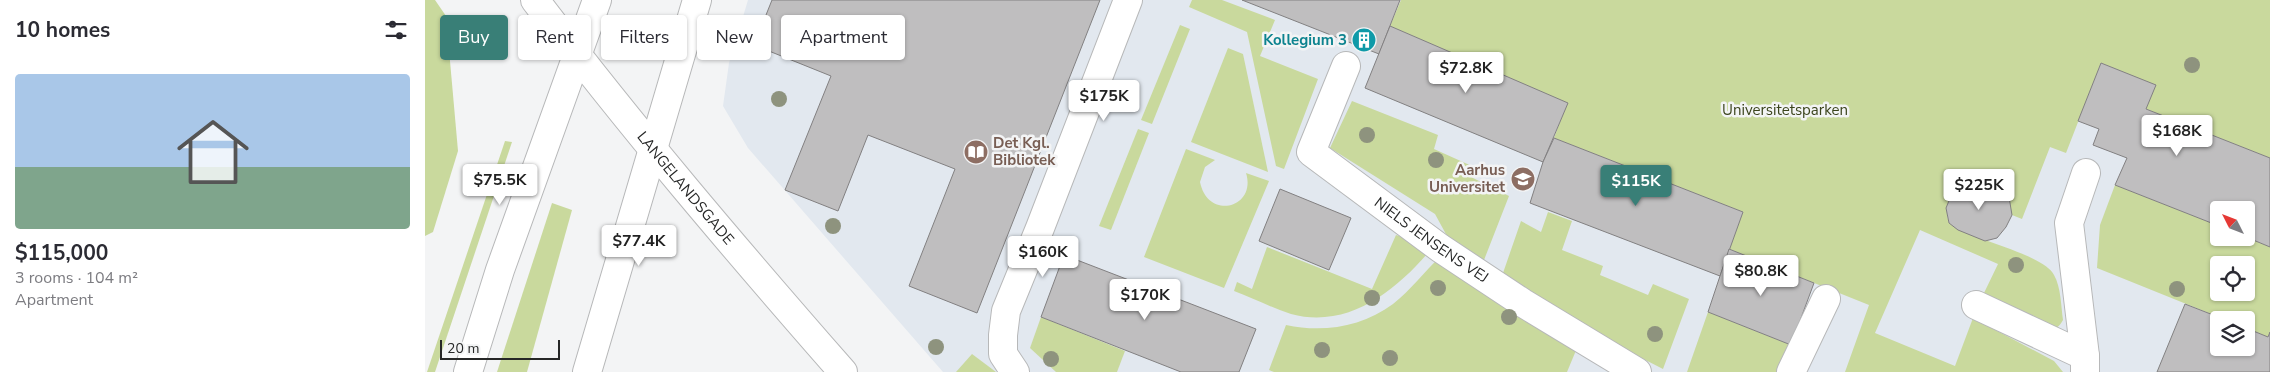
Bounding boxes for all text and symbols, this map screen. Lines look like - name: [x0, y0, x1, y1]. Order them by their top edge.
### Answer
- chip: Buy: [440, 15, 508, 60]
- chip: Rent: [518, 15, 591, 60]
- chip: Filters: [601, 15, 687, 60]
- chip: New: [697, 15, 771, 60]
- chip: Apartment: [781, 15, 905, 60]
- text: 10 homes: [15, 16, 110, 44]
- icon: filters: [382, 16, 410, 44]
- building icon: Kollegium 3: [1351, 27, 1377, 53]
- place label: Kollegium 3: [1263, 30, 1347, 50]
- pin: $72.8K: [1425, 52, 1507, 94]
- text: $72.8K: [1440, 57, 1493, 79]
- pin: $175K: [1069, 80, 1139, 122]
- text: $175K: [1079, 85, 1129, 107]
- park label: Universitetsparken: [1722, 100, 1848, 120]
- icon: home: [168, 107, 258, 197]
- pin: $168K: [2142, 114, 2212, 157]
- text: $168K: [2152, 120, 2202, 142]
- street label: LANGELANDSGADE: [633, 127, 739, 249]
- place label: Det Kgl. Bibliotek: [993, 133, 1056, 170]
- library icon: Det Kgl. Bibliotek: [963, 139, 989, 165]
- place label: Aarhus Universitet: [1429, 160, 1505, 197]
- pin: $75.5K: [459, 164, 541, 206]
- pin: $115K: [1601, 164, 1671, 207]
- school or university icon: Aarhus Universitet: [1510, 166, 1536, 192]
- pin: $225K: [1944, 168, 2014, 211]
- text: $75.5K: [474, 169, 527, 191]
- text: $115K: [1611, 170, 1661, 192]
- text: $225K: [1954, 174, 2004, 196]
- street label: NIELS JENSENS VEJ: [1370, 193, 1492, 287]
- north arrow: [2210, 201, 2255, 246]
- map controls: [2210, 201, 2255, 356]
- pin: $77.4K: [598, 224, 680, 267]
- text: $77.4K: [613, 230, 666, 252]
- pin: $160K: [1008, 236, 1078, 278]
- text: $115,000: [15, 239, 108, 267]
- text: $160K: [1018, 241, 1068, 263]
- pin: $80.8K: [1720, 254, 1802, 297]
- button: locate: [2210, 256, 2255, 301]
- text: $80.8K: [1735, 260, 1788, 282]
- text: 3 rooms · 104 m²: [15, 267, 138, 289]
- pin: $170K: [1110, 278, 1180, 321]
- text: $170K: [1120, 284, 1170, 306]
- text: Apartment: [15, 289, 93, 311]
- button: layers: [2210, 311, 2255, 356]
- scale bar: [440, 337, 560, 360]
- text: 20 m: [447, 339, 479, 358]

